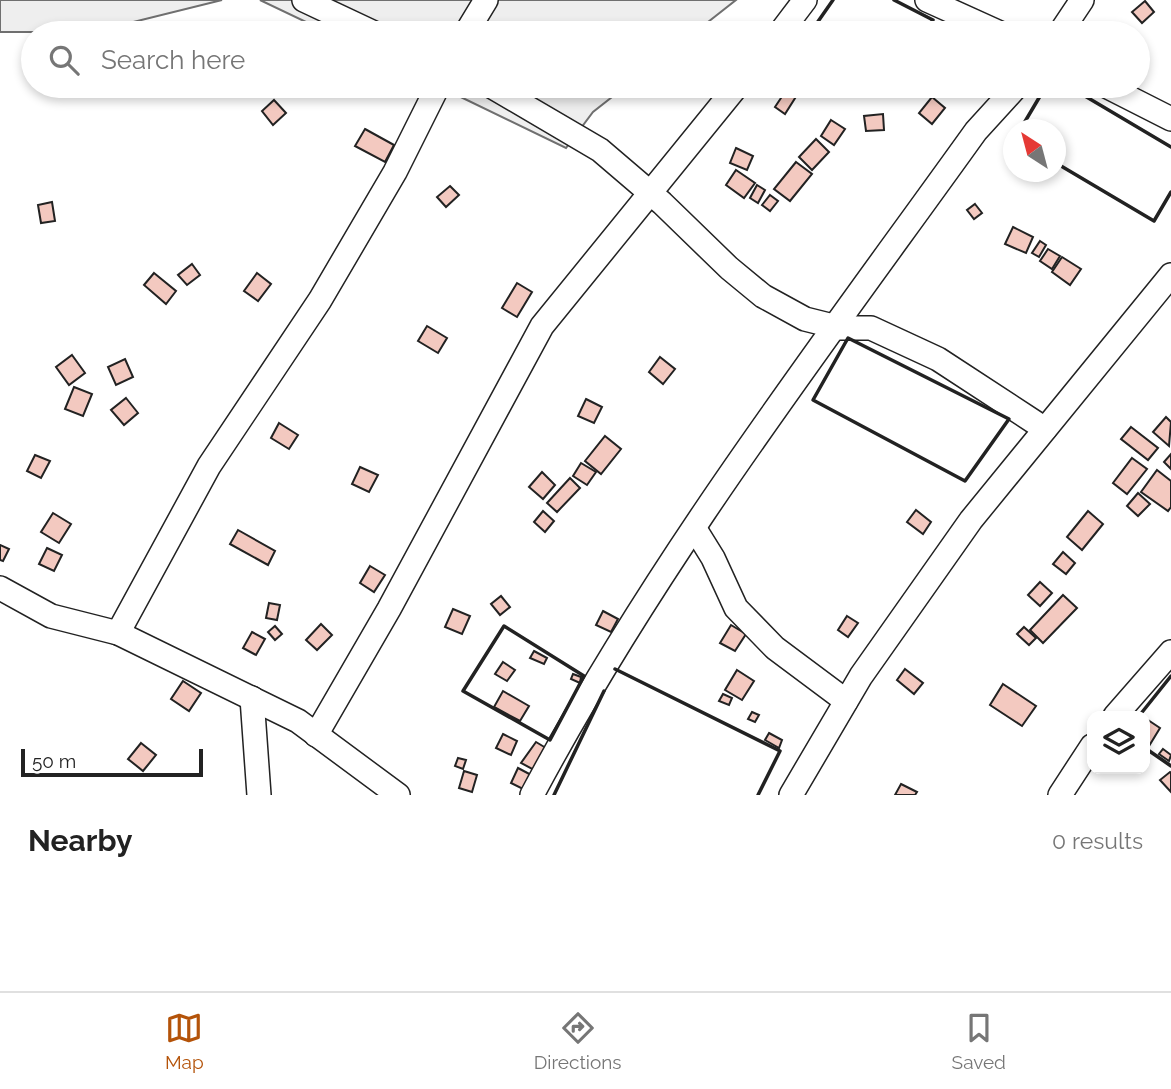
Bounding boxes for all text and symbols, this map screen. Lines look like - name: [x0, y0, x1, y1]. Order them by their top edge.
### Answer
- search box: [21, 21, 1150, 98]
- icon: search: [45, 41, 83, 79]
- text: Search here: [101, 45, 245, 75]
- north arrow: [1003, 119, 1066, 182]
- map controls: [1087, 711, 1150, 774]
- button: layers: [1087, 711, 1150, 774]
- scale bar: [21, 746, 203, 778]
- text: 50 m: [32, 750, 76, 772]
- text: Nearby: [28, 823, 132, 858]
- text: 0 results: [1052, 827, 1143, 854]
- tab: Map: [165, 1009, 204, 1073]
- tab: Directions: [534, 1009, 622, 1073]
- tab: Saved: [952, 1009, 1006, 1073]

